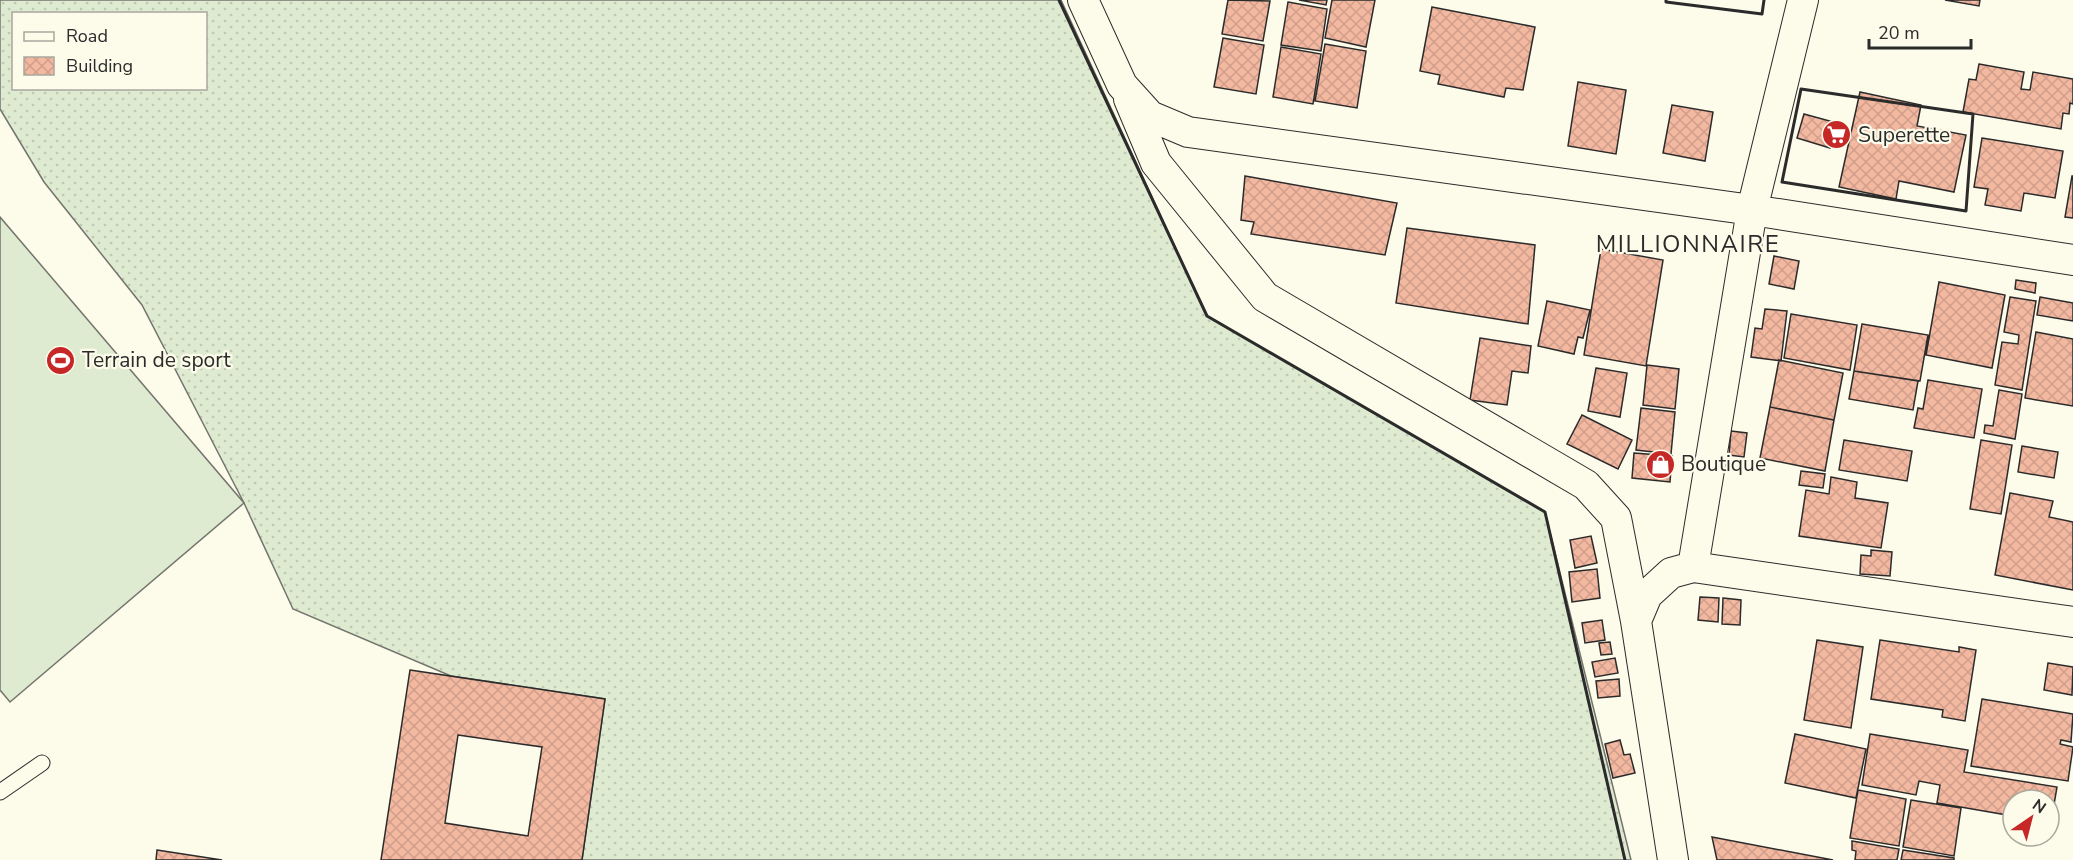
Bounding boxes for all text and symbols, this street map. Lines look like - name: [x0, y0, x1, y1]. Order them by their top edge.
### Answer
- legend: [12, 12, 207, 90]
- scale bar: [1869, 12, 1971, 50]
- text: 20 m: [1878, 21, 1920, 45]
- text: Road: [66, 24, 108, 48]
- text: Building: [66, 54, 133, 78]
- supermarket icon: Superette: [1821, 119, 1853, 151]
- place label: Superette: [1858, 121, 1950, 149]
- district label: MILLIONNAIRE: [1596, 228, 1780, 260]
- sports icon: Terrain de sport: [45, 344, 77, 376]
- place label: Terrain de sport: [82, 346, 231, 374]
- shop icon: Boutique: [1644, 448, 1676, 480]
- place label: Boutique: [1681, 450, 1766, 478]
- north arrow: [2001, 788, 2061, 848]
- text: N: [2028, 794, 2050, 819]

